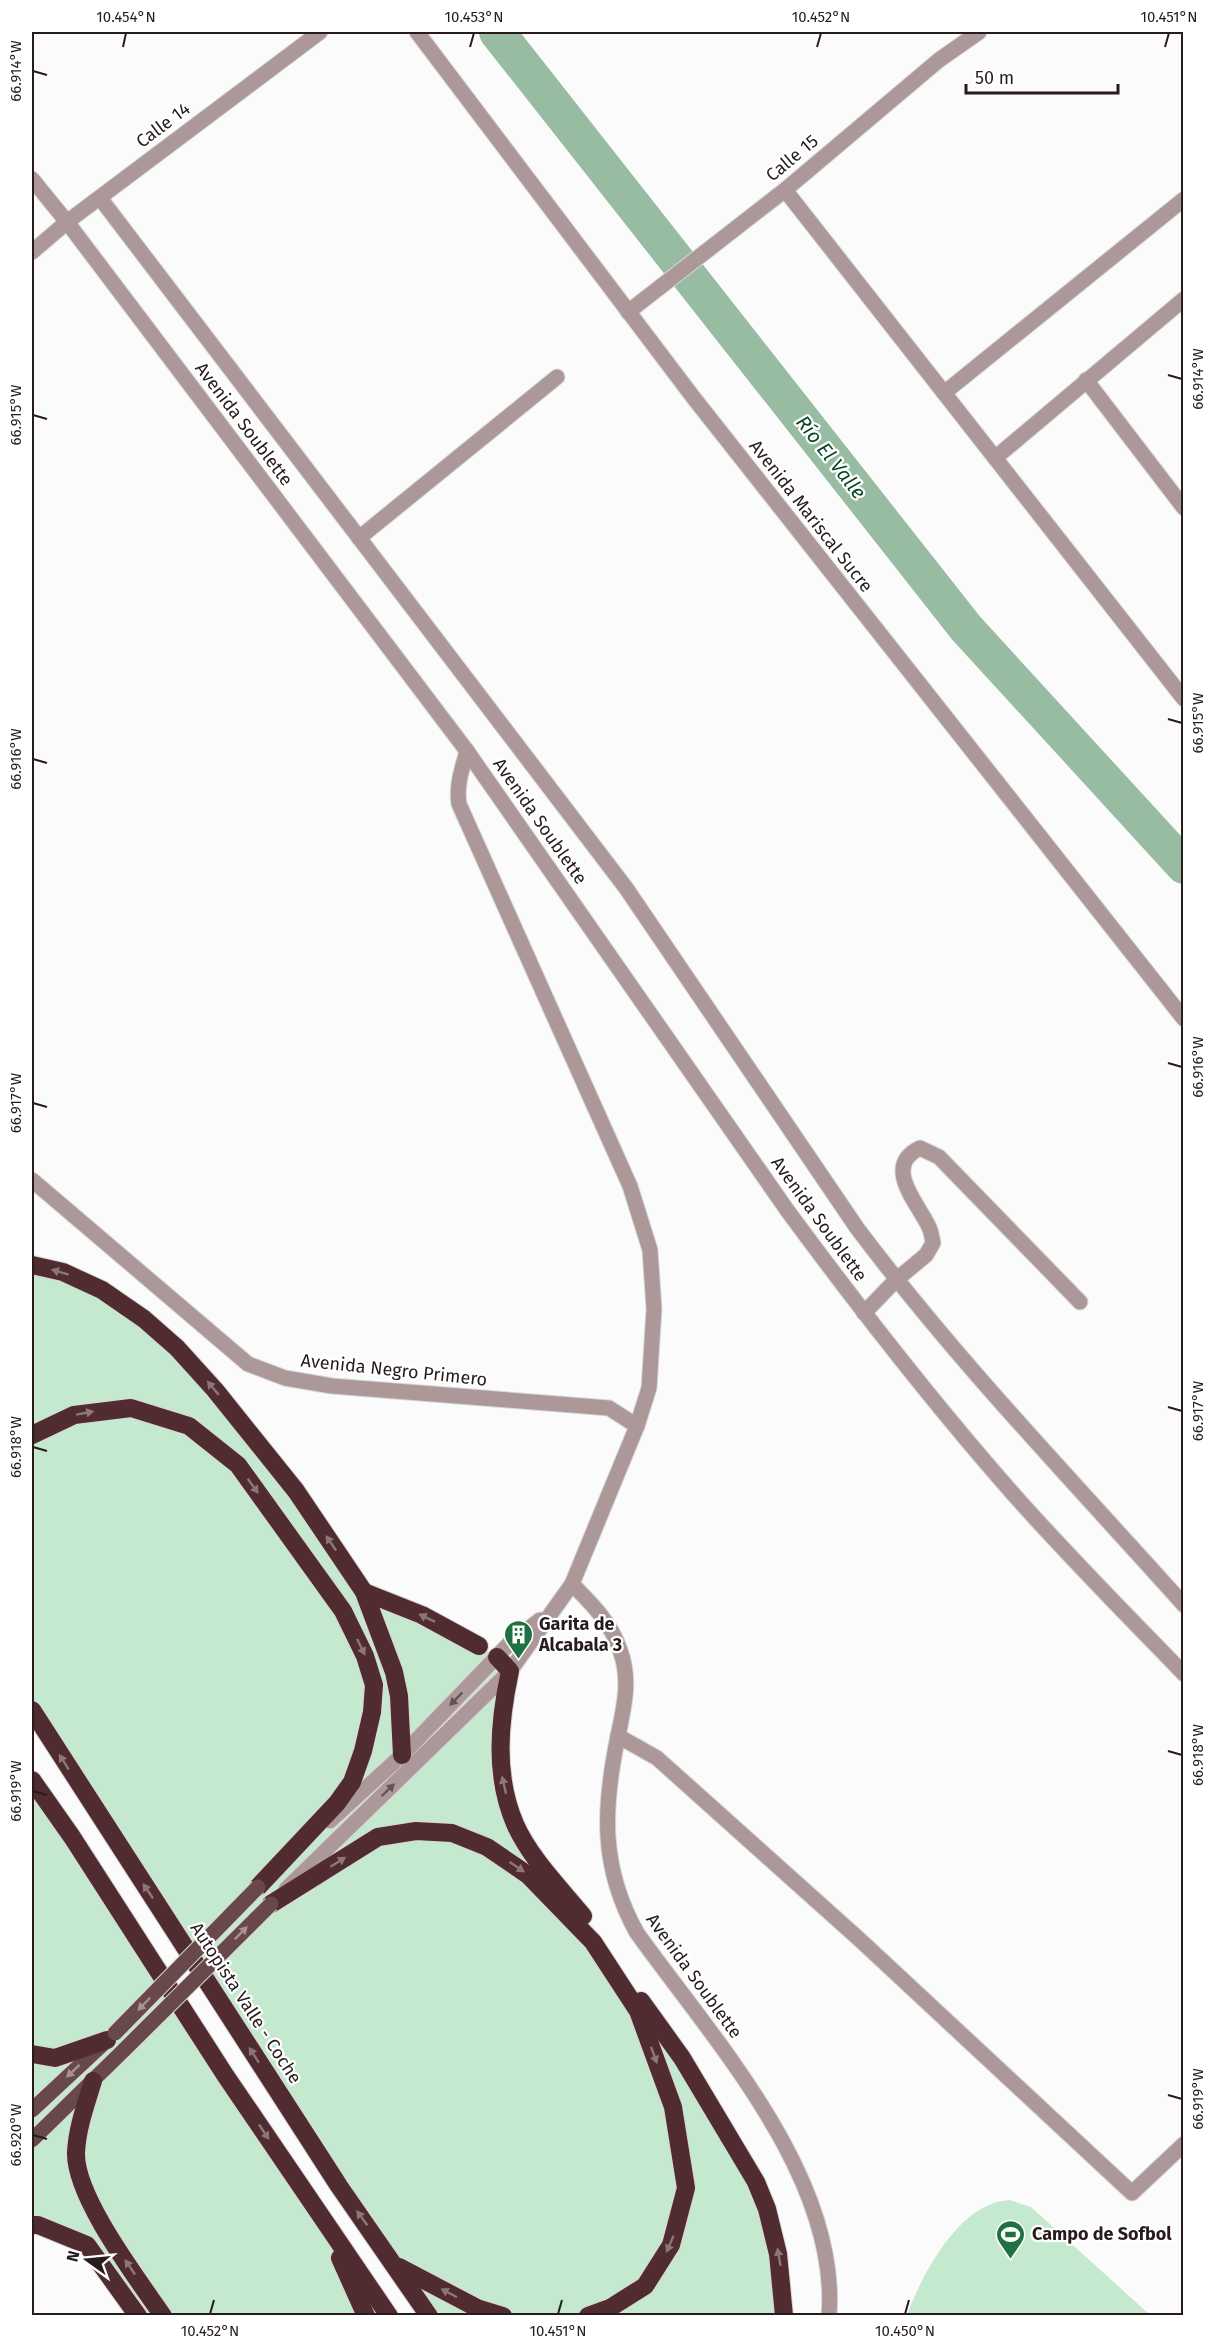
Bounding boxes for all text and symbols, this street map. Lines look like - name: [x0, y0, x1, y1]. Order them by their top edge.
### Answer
- text: 10.454°N: [96, 8, 156, 26]
- text: 10.453°N: [445, 8, 503, 26]
- text: 10.452°N: [792, 8, 850, 26]
- text: 10.451°N: [1140, 8, 1198, 26]
- text: 66.914°W: [7, 40, 25, 102]
- scale bar: [966, 57, 1118, 95]
- text: 50 m: [975, 67, 1014, 89]
- street label: Calle 14: [132, 97, 195, 152]
- street label: Calle 15: [761, 130, 823, 186]
- text: 66.914°W: [1189, 348, 1207, 410]
- street label: Avenida Soublette: [190, 358, 298, 490]
- text: 66.915°W: [7, 384, 25, 445]
- water label: Río El Valle: [791, 410, 871, 504]
- street label: Avenida Mariscal Sucre: [745, 435, 877, 597]
- text: 66.915°W: [1189, 692, 1207, 753]
- text: 66.916°W: [7, 728, 25, 790]
- street label: Avenida Soublette: [488, 754, 592, 888]
- text: 66.916°W: [1189, 1036, 1207, 1098]
- text: 66.917°W: [7, 1072, 25, 1133]
- street label: Avenida Soublette: [766, 1152, 872, 1286]
- one-way arrow: [51, 1267, 69, 1276]
- street label: Avenida Negro Primero: [300, 1349, 488, 1391]
- one-way arrow: [207, 1380, 220, 1396]
- text: 66.917°W: [1189, 1380, 1207, 1441]
- one-way arrow: [76, 1408, 95, 1417]
- text: 66.918°W: [7, 1416, 25, 1478]
- one-way arrow: [246, 1478, 258, 1493]
- one-way arrow: [326, 1535, 337, 1552]
- place label: Garita de Alcabala 3: [538, 1613, 622, 1656]
- one-way arrow: [419, 1614, 436, 1623]
- building icon: Garita de Alcabala 3: [502, 1618, 534, 1660]
- one-way arrow: [356, 1639, 366, 1656]
- one-way arrow: [450, 1691, 464, 1705]
- text: 66.918°W: [1189, 1724, 1207, 1786]
- one-way arrow: [58, 1754, 69, 1770]
- text: 66.919°W: [7, 1760, 25, 1822]
- one-way arrow: [498, 1776, 508, 1794]
- one-way arrow: [381, 1783, 396, 1797]
- one-way arrow: [330, 1856, 346, 1867]
- one-way arrow: [508, 1861, 524, 1873]
- one-way arrow: [142, 1884, 154, 1900]
- street label: Avenida Soublette: [641, 1909, 747, 2043]
- street label: Autopista Valle - Coche: [186, 1918, 306, 2088]
- one-way arrow: [234, 1926, 248, 1941]
- one-way arrow: [137, 1997, 151, 2012]
- one-way arrow: [249, 2047, 260, 2063]
- one-way arrow: [650, 2047, 660, 2065]
- one-way arrow: [65, 2064, 80, 2078]
- text: 66.919°W: [1189, 2068, 1207, 2130]
- text: 66.920°W: [7, 2103, 25, 2166]
- one-way arrow: [258, 2124, 269, 2140]
- one-way arrow: [356, 2210, 368, 2225]
- sports icon: Campo de Sofbol: [995, 2218, 1027, 2260]
- place label: Campo de Sofbol: [1032, 2223, 1172, 2245]
- north arrow: [57, 2230, 117, 2290]
- one-way arrow: [665, 2235, 675, 2253]
- one-way arrow: [774, 2248, 783, 2267]
- text: N: [62, 2249, 84, 2264]
- one-way arrow: [125, 2259, 136, 2275]
- one-way arrow: [440, 2288, 457, 2298]
- text: 10.452°N: [181, 2322, 239, 2340]
- text: 10.451°N: [529, 2322, 587, 2340]
- text: 10.450°N: [875, 2322, 935, 2340]

